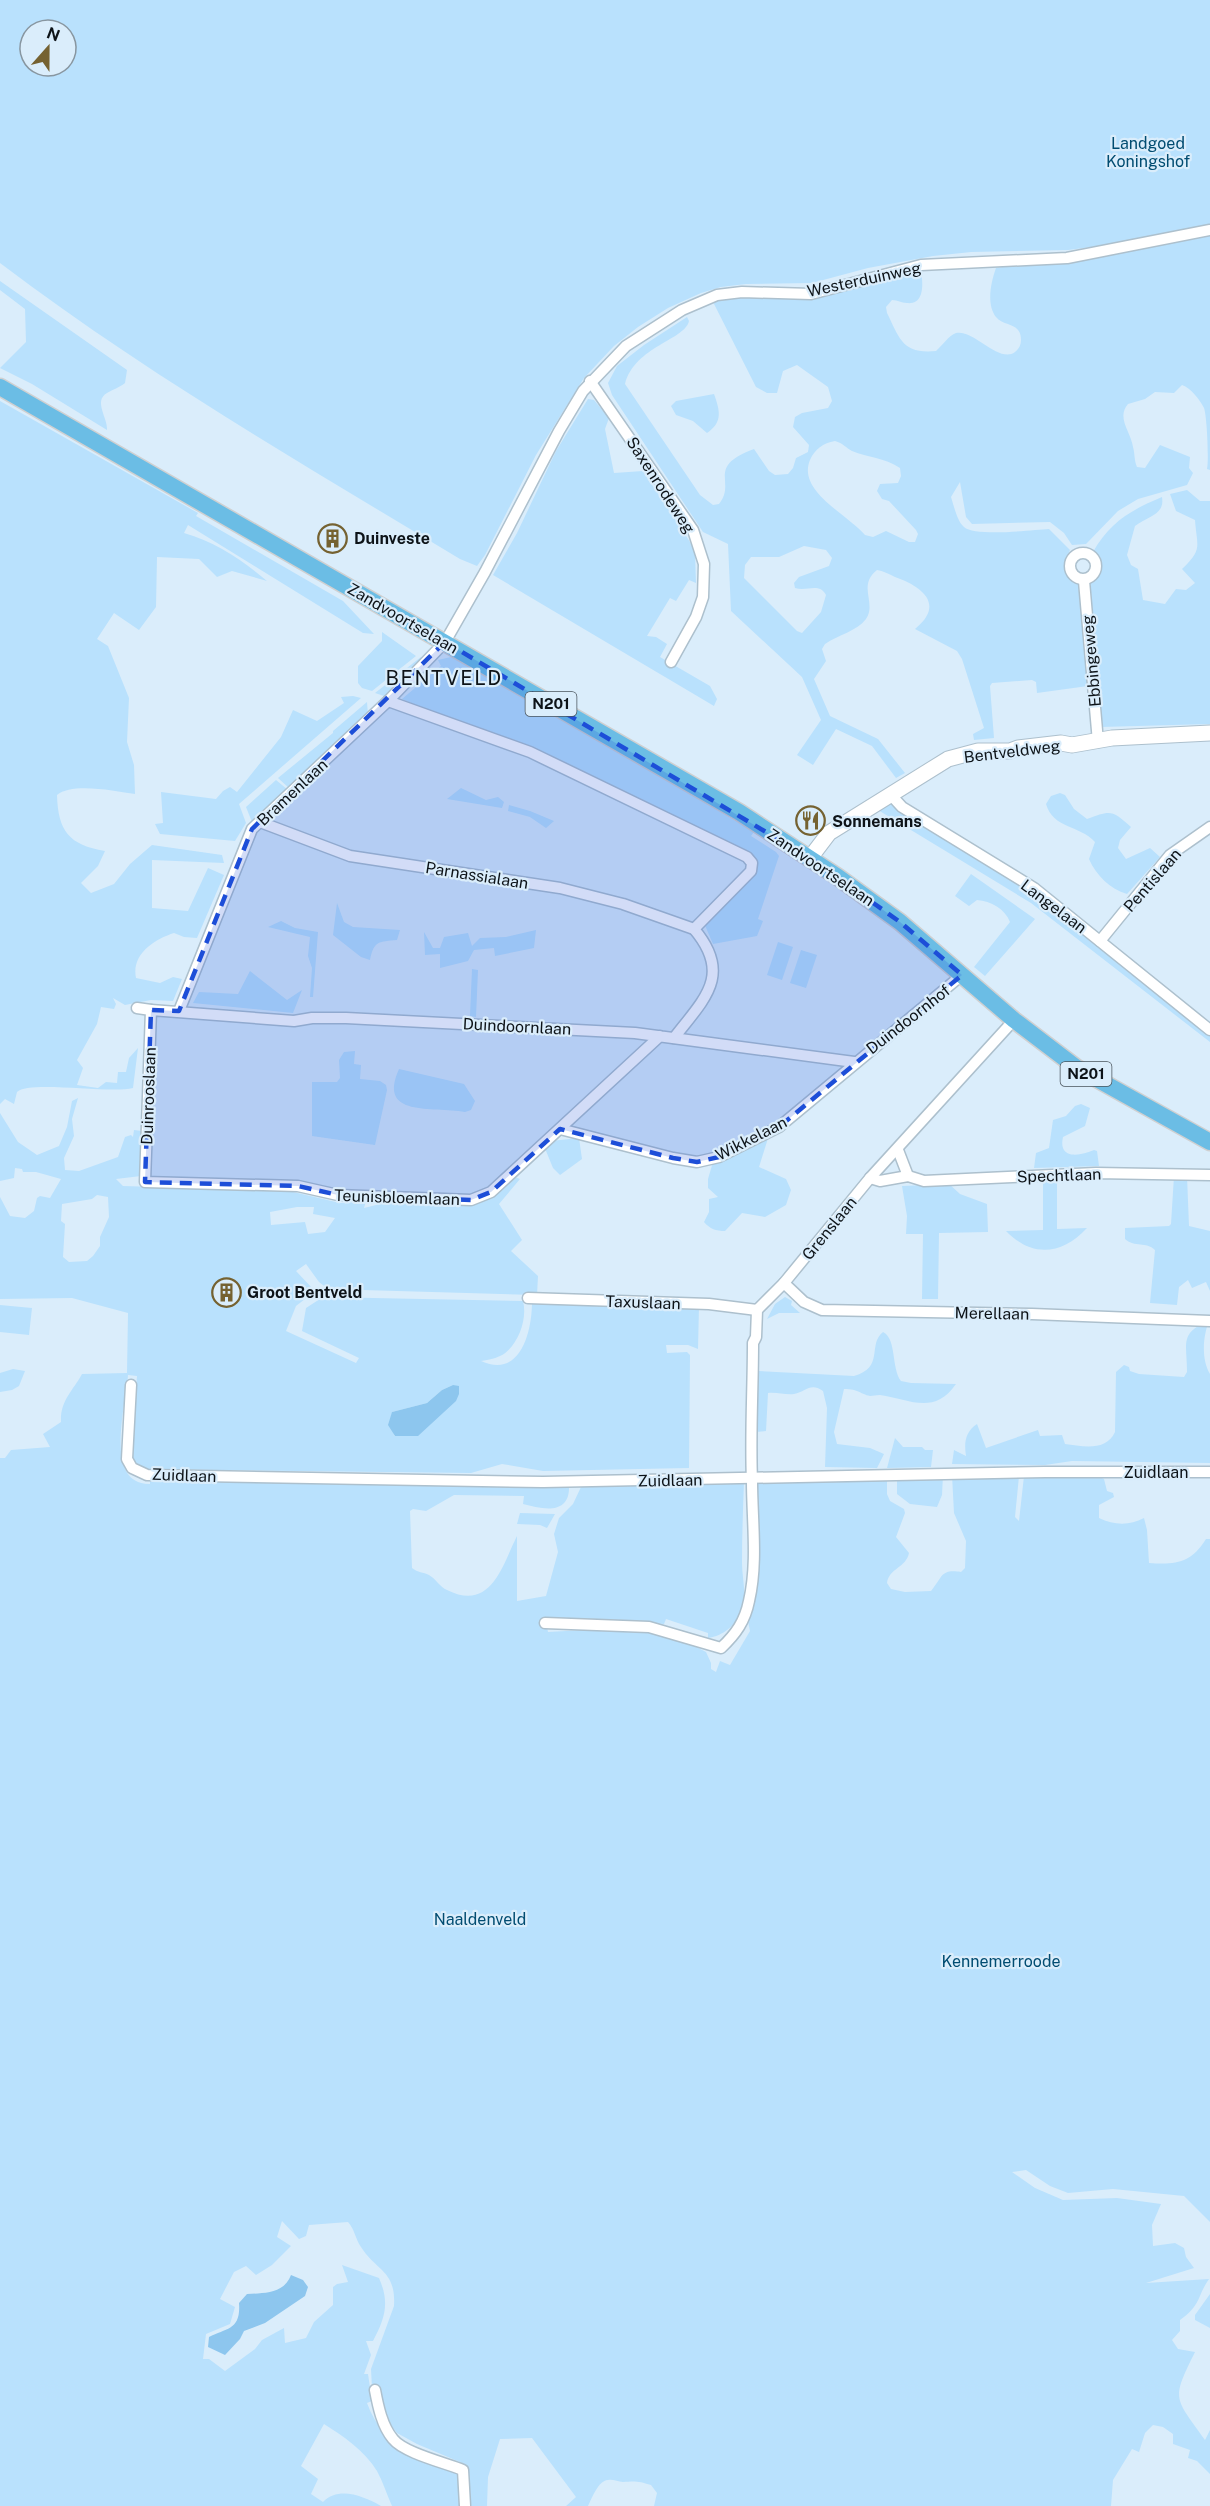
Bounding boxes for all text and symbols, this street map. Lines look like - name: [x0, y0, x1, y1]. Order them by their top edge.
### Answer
- north arrow: [18, 18, 78, 78]
- text: N: [44, 23, 62, 46]
- park label: Landgoed Koningshof: [1106, 134, 1190, 171]
- street label: Westerduinweg: [805, 258, 923, 301]
- street label: Saxenrodeweg: [622, 433, 699, 537]
- building icon: Duinveste: [317, 522, 349, 554]
- place label: Duinveste: [354, 529, 430, 548]
- street label: Zandvoortselaan: [344, 579, 462, 658]
- street label: Ebbingeweg: [1078, 614, 1105, 708]
- district label: BENTVELD: [385, 666, 503, 690]
- road number: N201: [526, 692, 576, 716]
- street label: Bentveldweg: [963, 736, 1061, 767]
- street label: Bramenlaan: [253, 755, 331, 830]
- restaurant icon: Sonnemans: [795, 805, 827, 837]
- place label: Sonnemans: [832, 812, 922, 831]
- street label: Zandvoortselaan: [764, 825, 878, 910]
- street label: Pentislaan: [1120, 845, 1185, 916]
- street label: Parnassialaan: [424, 858, 530, 893]
- street label: Langelaan: [1017, 875, 1090, 937]
- street label: Duindoornhof: [863, 981, 954, 1058]
- street label: Duindoornlaan: [462, 1014, 572, 1039]
- street label: Duinrooslaan: [137, 1047, 160, 1145]
- road number: N201: [1060, 1062, 1112, 1086]
- street label: Wikkelaan: [712, 1112, 790, 1165]
- street label: Spechtlaan: [1016, 1165, 1102, 1186]
- street label: Teunisbloemlaan: [334, 1186, 460, 1209]
- street label: Grenslaan: [798, 1193, 861, 1264]
- building icon: Groot Bentveld: [210, 1276, 242, 1308]
- place label: Groot Bentveld: [247, 1283, 362, 1302]
- street label: Taxuslaan: [605, 1292, 681, 1313]
- street label: Merellaan: [955, 1303, 1029, 1324]
- street label: Zuidlaan: [1124, 1463, 1188, 1482]
- street label: Zuidlaan: [151, 1465, 217, 1486]
- street label: Zuidlaan: [637, 1470, 703, 1491]
- park label: Naaldenveld: [434, 1910, 526, 1929]
- park label: Kennemerroode: [941, 1952, 1061, 1971]

